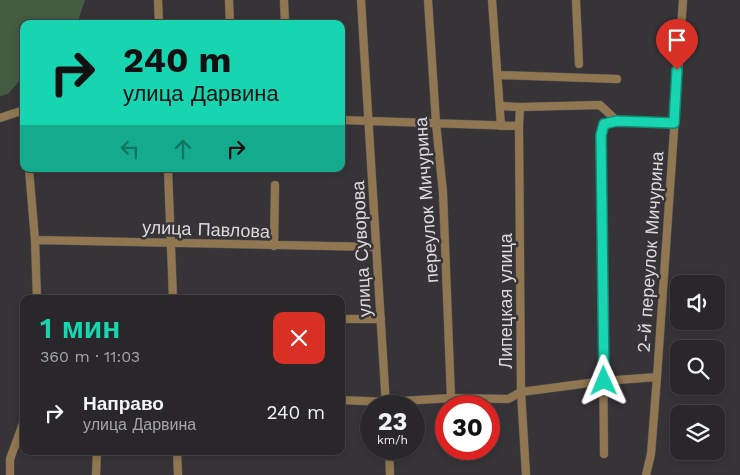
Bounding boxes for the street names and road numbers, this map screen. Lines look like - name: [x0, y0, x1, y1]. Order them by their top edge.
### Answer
- street label: переулок Мичурина: [410, 115, 442, 284]
- street label: 2-й переулок Мичурина: [632, 150, 668, 353]
- street label: улица Суворова: [347, 179, 375, 318]
- street label: улица Павлова: [142, 216, 271, 242]
- street label: Липецкая улица: [495, 232, 516, 369]

